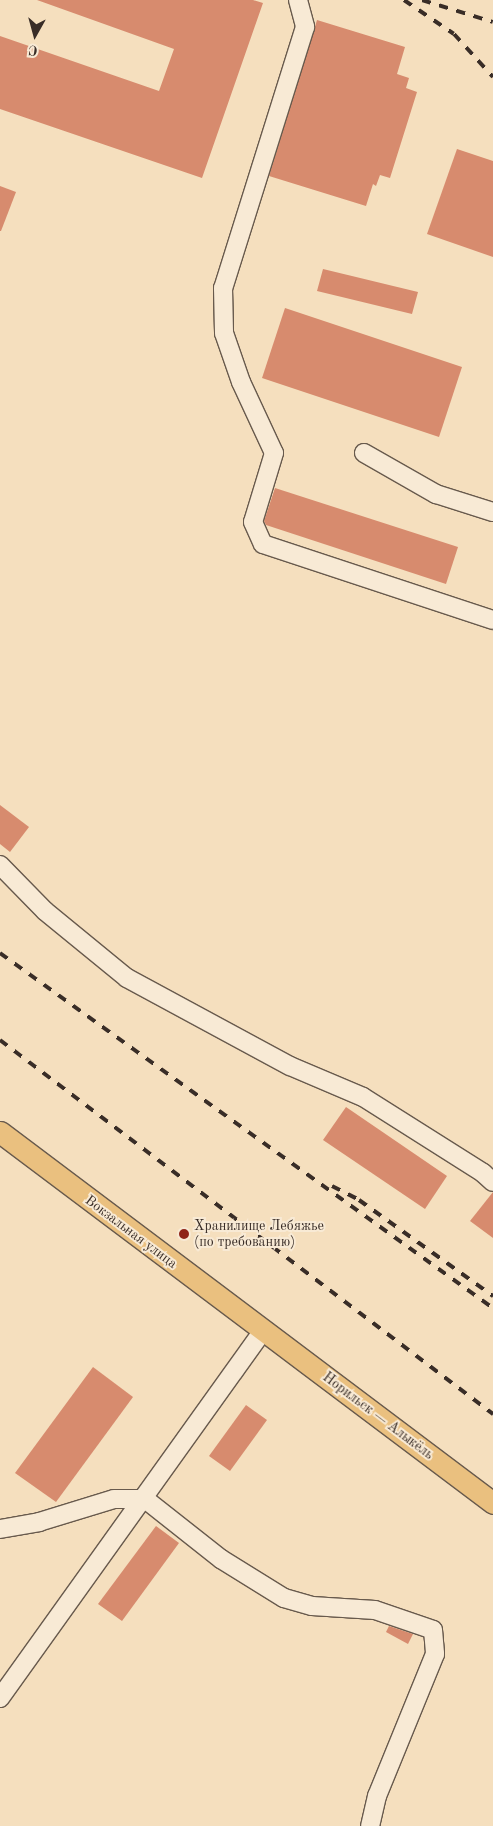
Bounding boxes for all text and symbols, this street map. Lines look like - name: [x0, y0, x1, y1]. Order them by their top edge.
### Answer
- north arrow: [10, 10, 60, 60]
- text: С: [28, 42, 39, 57]
- street label: Вокзальная улица: [82, 1192, 180, 1272]
- place label: Хранилище Лебяжье (по требованию): [194, 1218, 324, 1250]
- marker: Хранилище Лебяжье (по требованию): [178, 1228, 190, 1240]
- street label: Норильск — Алыкёль: [319, 1369, 437, 1463]

